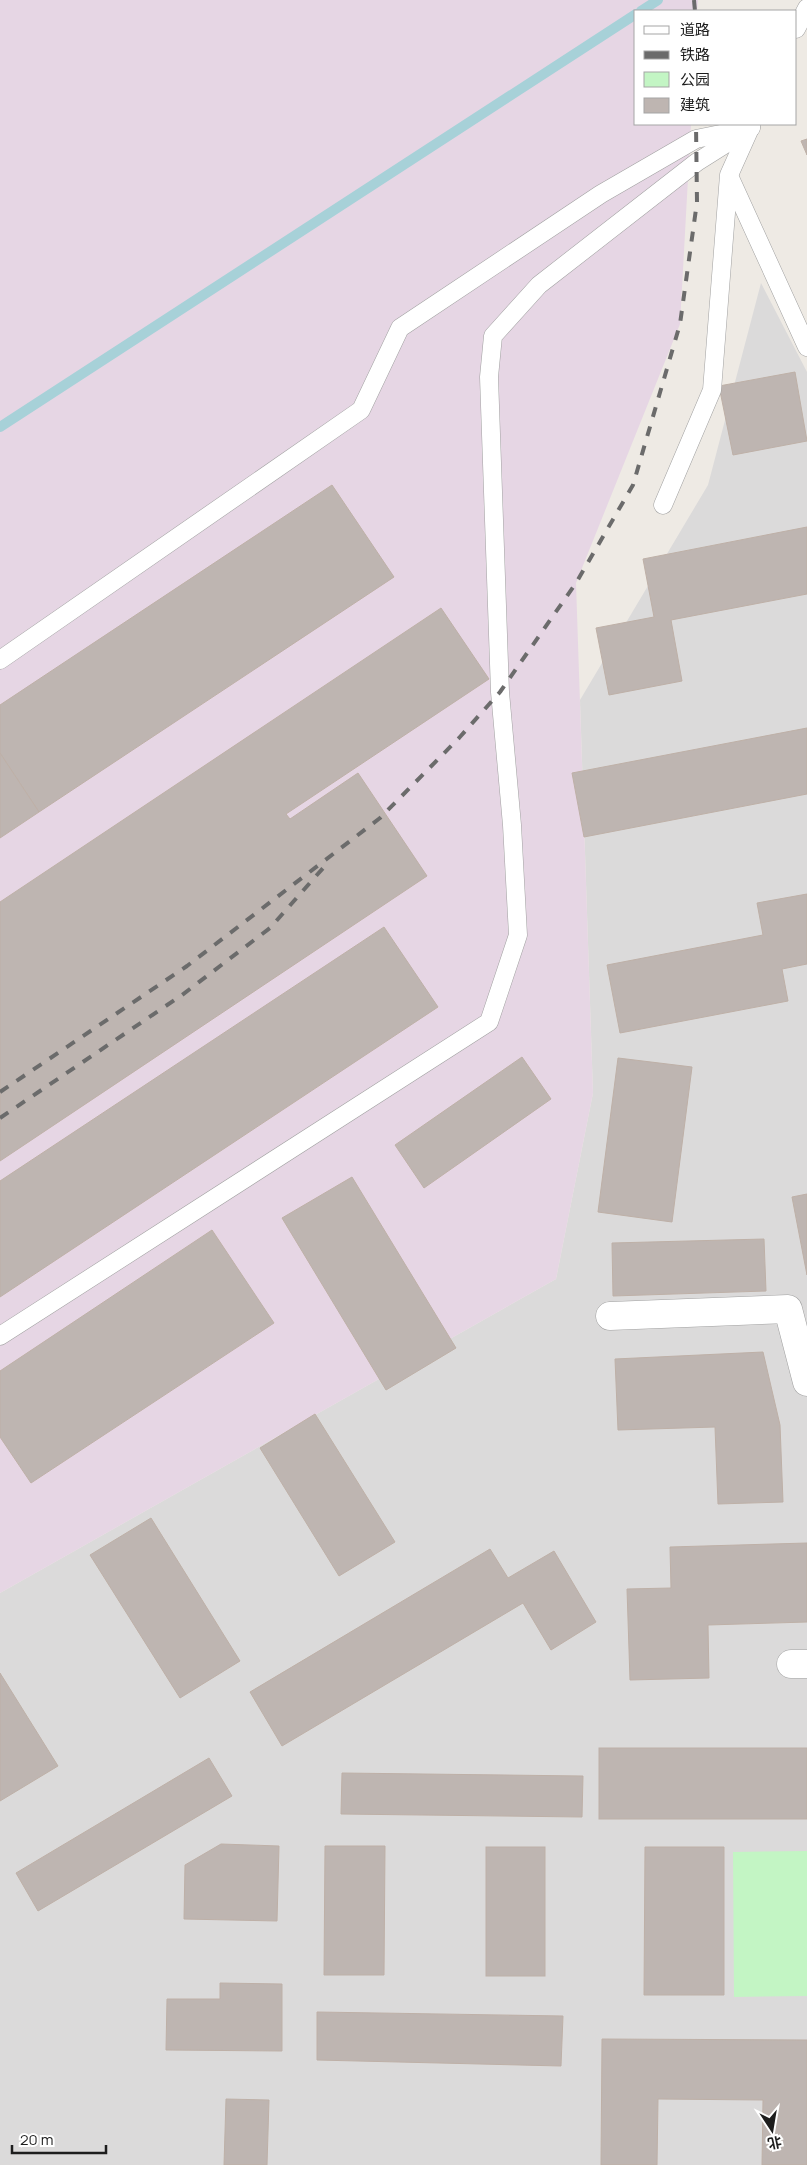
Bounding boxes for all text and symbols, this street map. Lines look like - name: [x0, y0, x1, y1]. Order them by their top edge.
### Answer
- legend: [634, 10, 797, 125]
- text: 道路: [680, 19, 710, 40]
- text: 铁路: [680, 44, 710, 65]
- text: 公园: [680, 69, 710, 90]
- text: 建筑: [680, 94, 710, 115]
- north arrow: [747, 2105, 797, 2155]
- scale bar: [12, 2122, 106, 2154]
- text: 20 m: [20, 2129, 53, 2150]
- text: 北: [766, 2132, 784, 2154]

